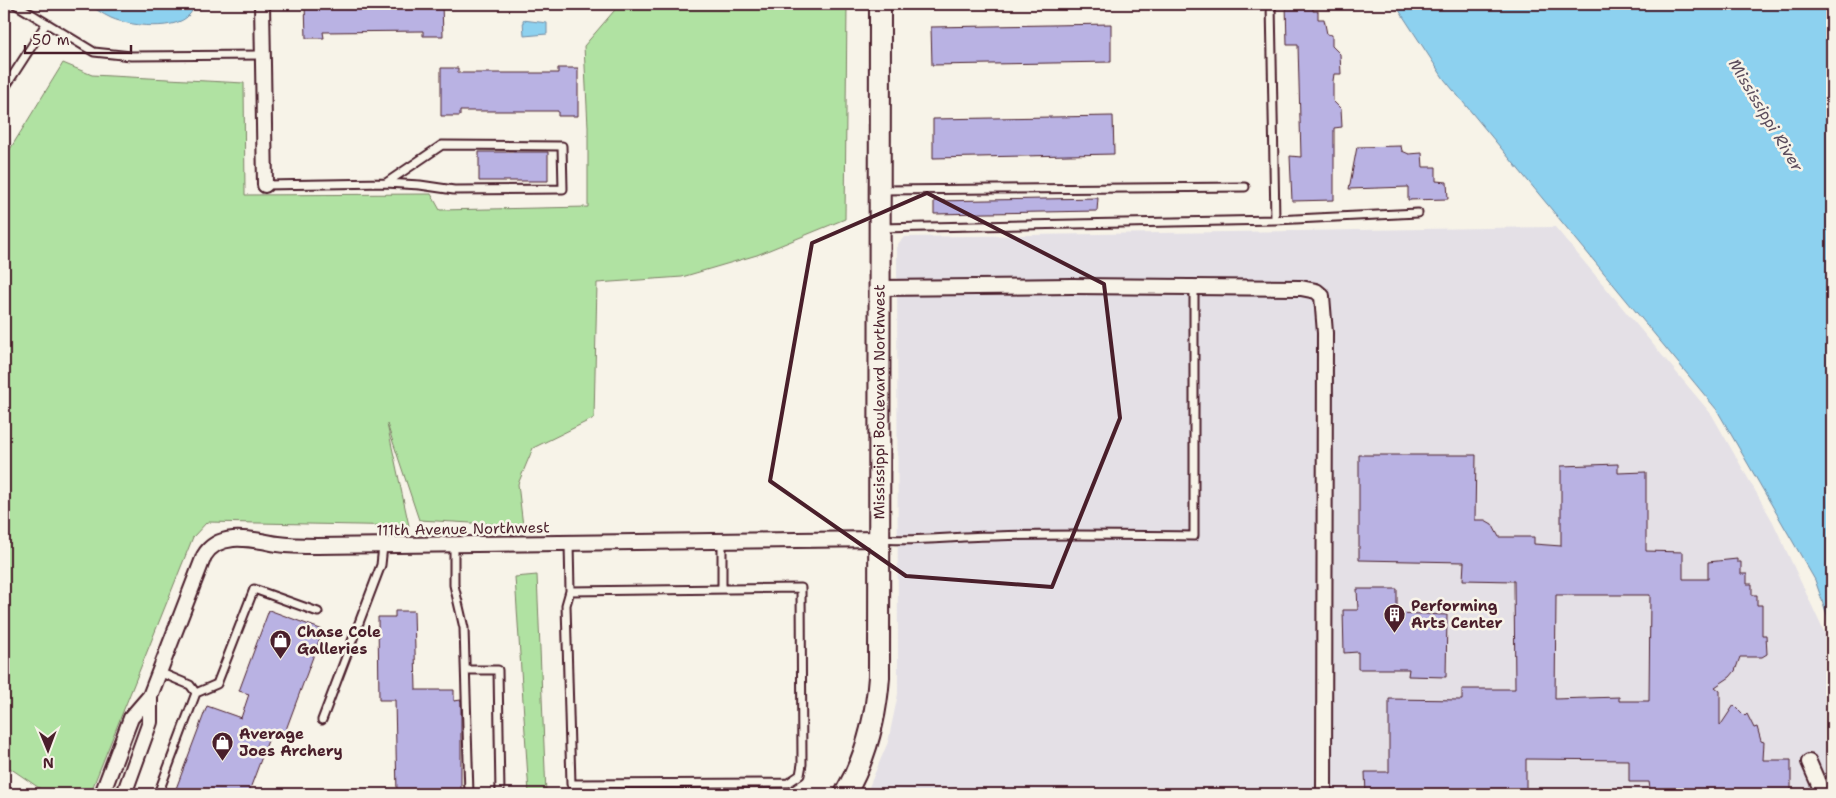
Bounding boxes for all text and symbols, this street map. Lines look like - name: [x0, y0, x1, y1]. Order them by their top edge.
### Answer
- scale bar: [25, 22, 131, 54]
- text: 50 m: [32, 30, 70, 50]
- water label: Mississippi River: [1724, 55, 1808, 176]
- street label: Mississippi Boulevard Northwest: [869, 284, 890, 520]
- street label: 111th Avenue Northwest: [376, 517, 550, 541]
- place label: Performing Arts Center: [1411, 596, 1503, 633]
- building icon: Performing Arts Center: [1383, 603, 1407, 634]
- place label: Chase Cole Galleries: [297, 622, 381, 659]
- shop icon: Chase Cole Galleries: [269, 629, 293, 660]
- place label: Average Joes Archery: [239, 724, 343, 761]
- north arrow: [22, 726, 72, 776]
- shop icon: Average Joes Archery: [211, 731, 235, 762]
- text: N: [43, 754, 54, 772]

